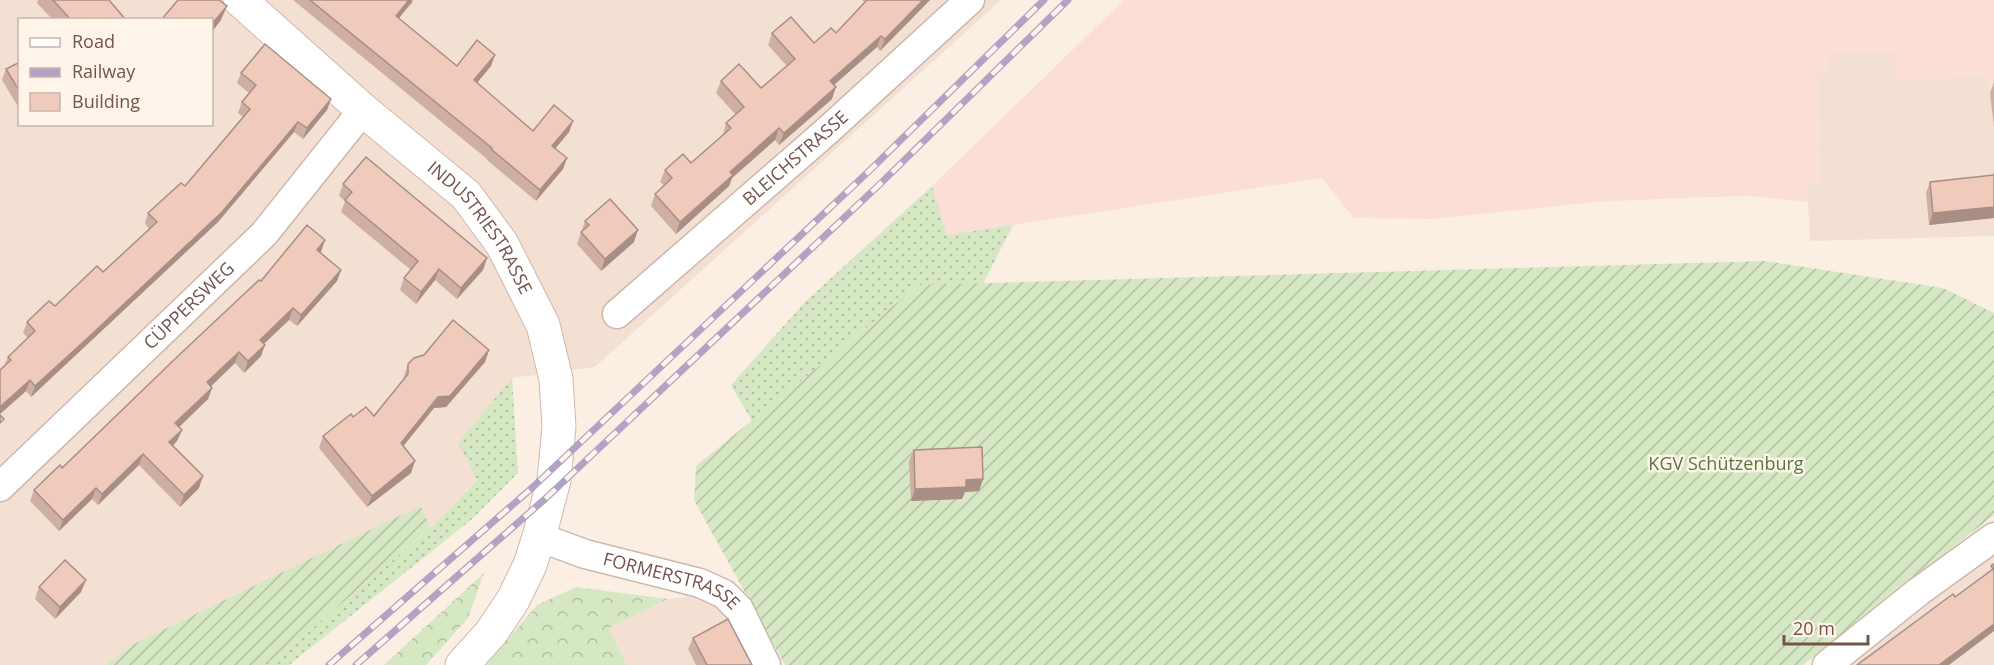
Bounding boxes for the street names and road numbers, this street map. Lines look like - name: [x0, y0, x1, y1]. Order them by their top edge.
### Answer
- street label: BLEICHSTRASSE: [737, 105, 853, 210]
- street label: INDUSTRIESTRASSE: [423, 155, 538, 298]
- street label: CÜPPERSWEG: [138, 256, 239, 354]
- street label: FORMERSTRASSE: [601, 546, 746, 614]

